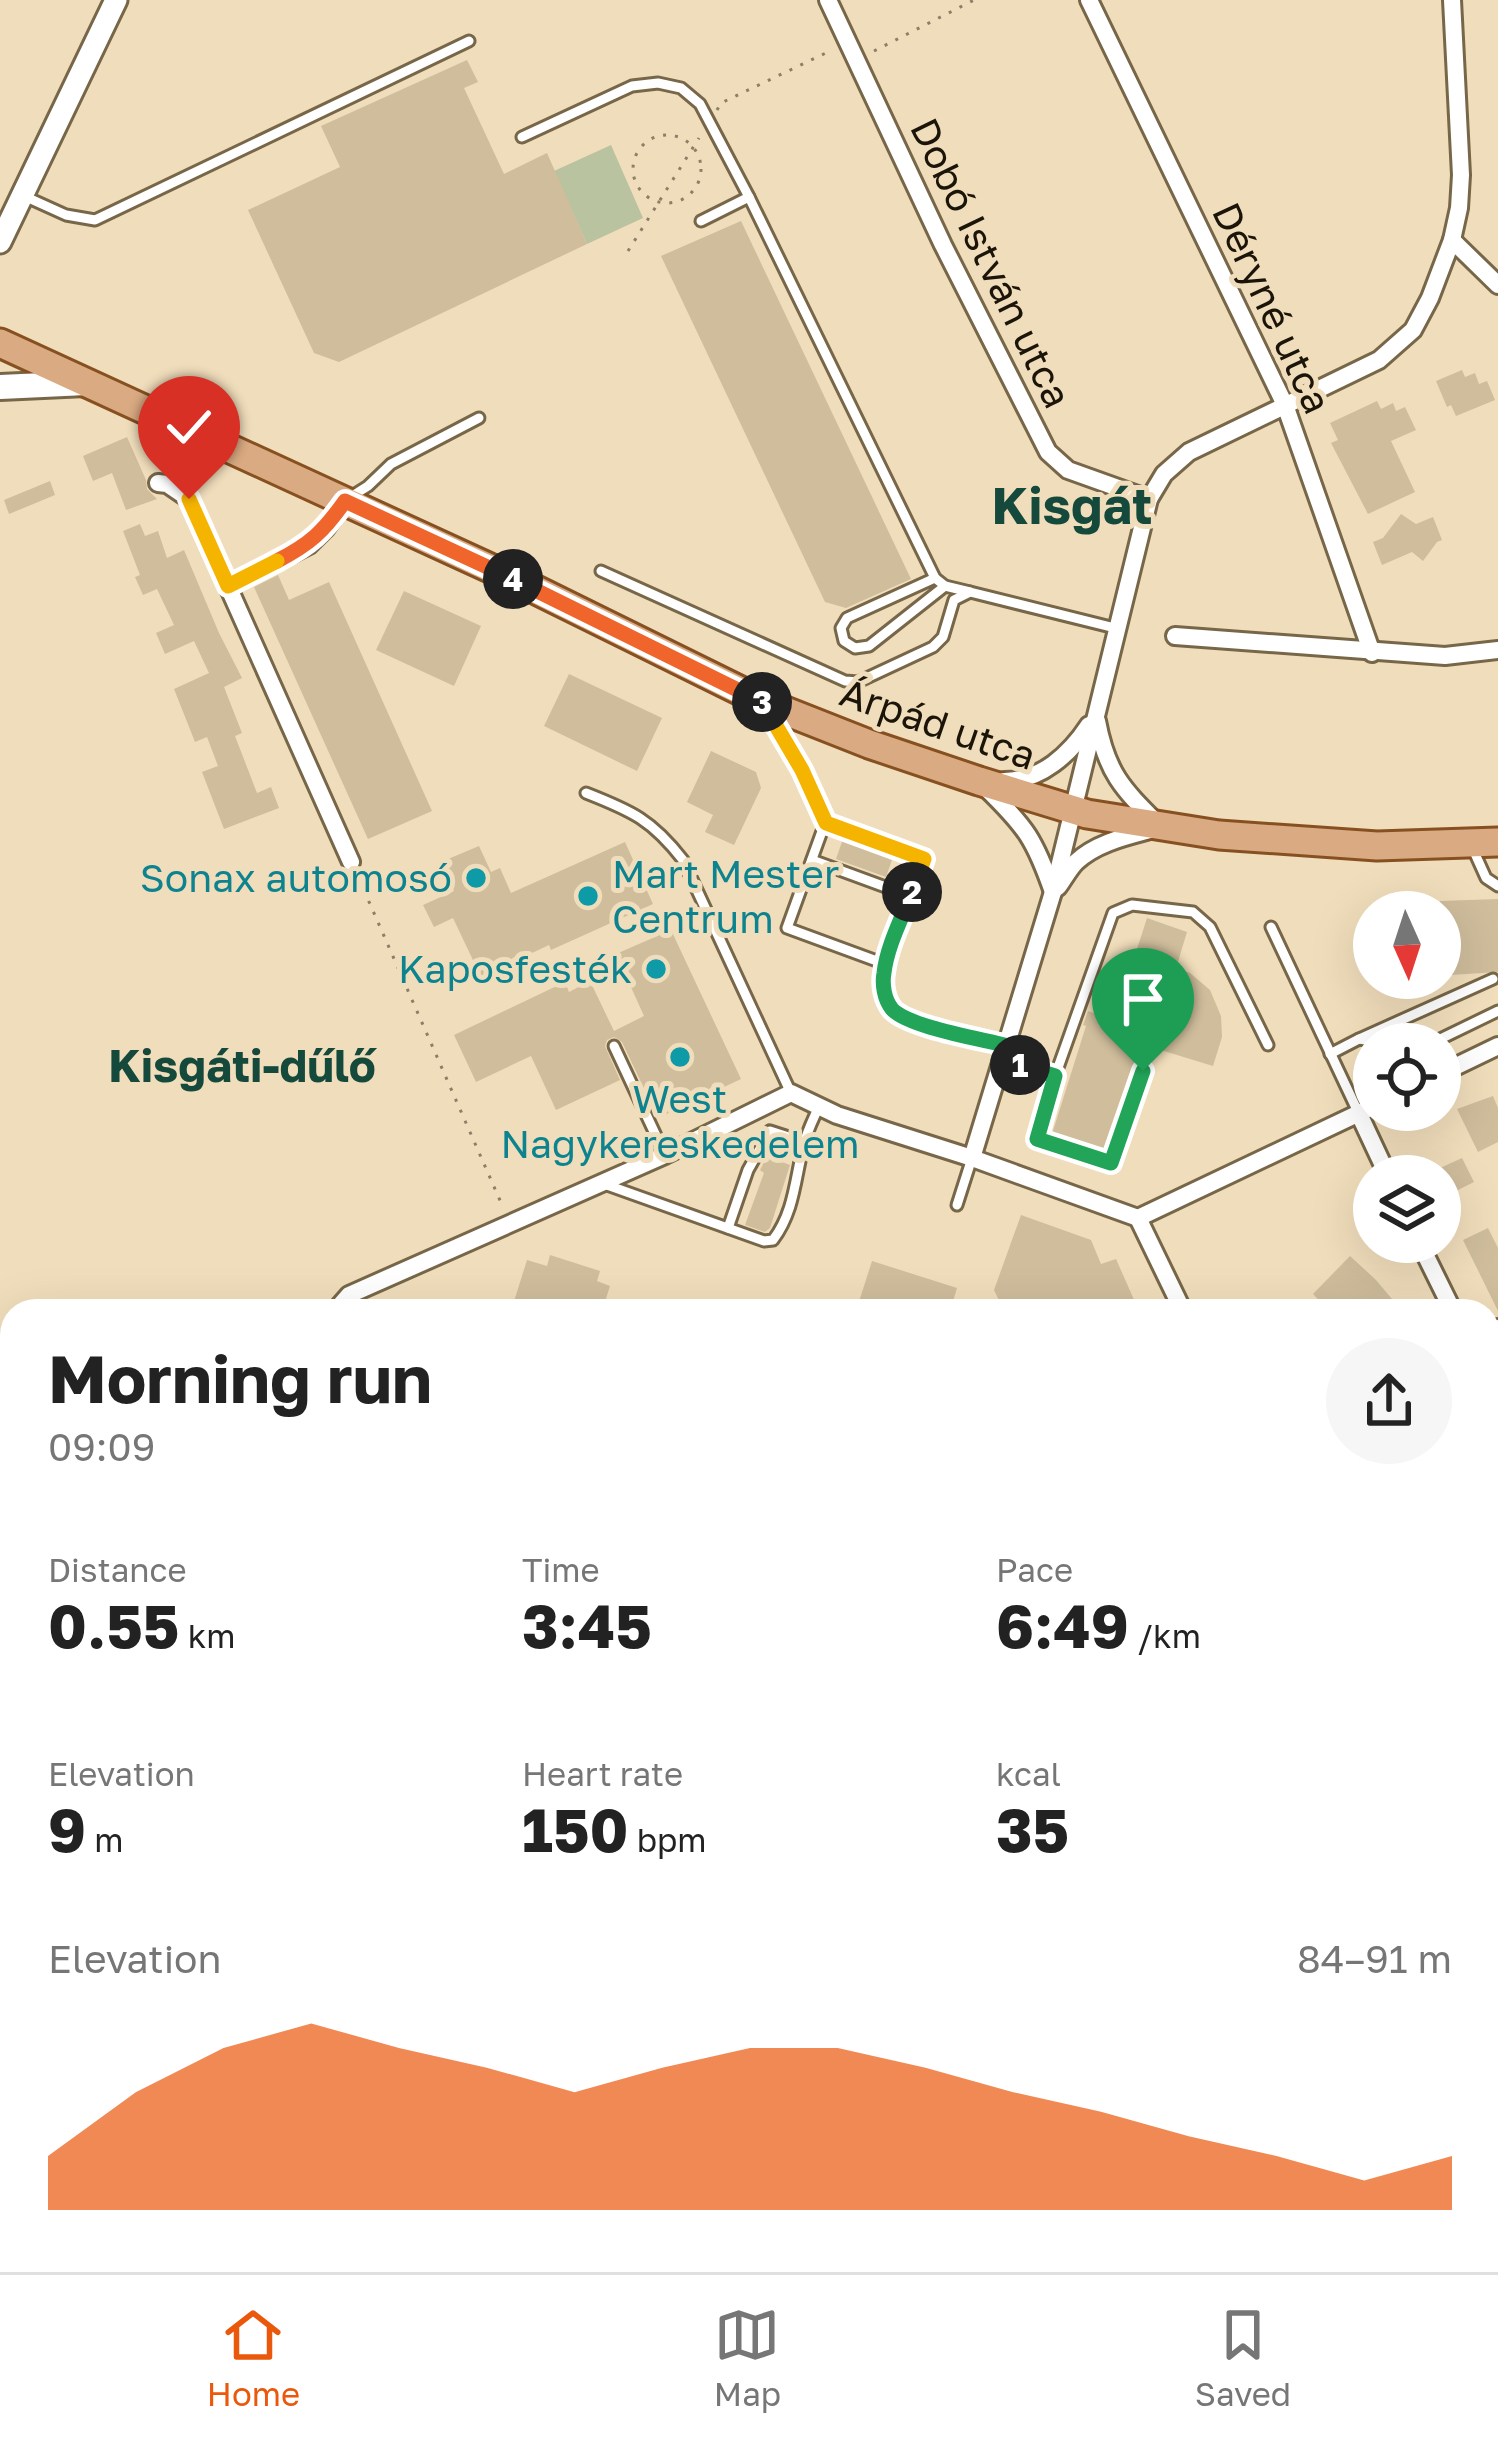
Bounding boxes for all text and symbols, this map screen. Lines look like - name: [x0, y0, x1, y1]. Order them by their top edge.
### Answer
- street label: Dobó István utca: [901, 110, 1082, 415]
- street label: Déryné utca: [1203, 195, 1342, 421]
- pin: [138, 376, 240, 499]
- icon: check: [156, 394, 222, 460]
- district label: Kisgát: [992, 474, 1152, 535]
- pin: 4: [483, 549, 543, 609]
- text: 4: [503, 559, 523, 598]
- street label: Árpád utca: [834, 668, 1042, 779]
- pin: 3: [732, 672, 792, 732]
- text: 3: [752, 682, 772, 721]
- place label: Mart Mester Centrum: [612, 850, 839, 942]
- place label: Sonax automosó: [140, 854, 452, 901]
- pin: 2: [882, 862, 942, 922]
- marker: Sonax automosó: [463, 865, 489, 891]
- text: 2: [902, 872, 922, 911]
- marker: Mart Mester Centrum: [575, 883, 601, 909]
- north arrow: [1353, 891, 1461, 999]
- map controls: [1353, 891, 1461, 1263]
- place label: Kaposfesték: [398, 945, 632, 992]
- pin: [1092, 948, 1194, 1071]
- marker: Kaposfesték: [643, 956, 669, 982]
- icon: arrive: [1110, 966, 1176, 1032]
- button: locate: [1353, 1023, 1461, 1131]
- pin: 1: [990, 1035, 1050, 1095]
- district label: Kisgáti-dűlő: [108, 1038, 378, 1092]
- marker: West Nagykereskedelem: [667, 1044, 693, 1070]
- text: 1: [1012, 1045, 1029, 1084]
- place label: West Nagykereskedelem: [500, 1075, 860, 1167]
- button: layers: [1353, 1155, 1461, 1263]
- text: Morning run: [48, 1338, 432, 1418]
- button: share: [1326, 1338, 1452, 1464]
- text: 09:09: [48, 1423, 155, 1470]
- text: Distance: [48, 1550, 187, 1589]
- text: Time: [522, 1550, 600, 1589]
- text: Pace: [996, 1550, 1073, 1589]
- text: 0.55: [48, 1589, 179, 1661]
- text: 3:45: [522, 1589, 652, 1661]
- text: 6:49: [996, 1589, 1129, 1661]
- text: km: [179, 1616, 236, 1655]
- text: /km: [1129, 1616, 1201, 1655]
- text: Elevation: [48, 1754, 195, 1793]
- text: Heart rate: [522, 1754, 683, 1793]
- text: kcal: [996, 1754, 1061, 1793]
- text: 9: [48, 1793, 86, 1865]
- text: 150: [522, 1793, 629, 1865]
- text: 35: [996, 1793, 1069, 1865]
- text: m: [86, 1820, 124, 1859]
- text: bpm: [629, 1820, 707, 1859]
- text: Elevation: [48, 1935, 221, 1982]
- text: 84–91 m: [1297, 1935, 1452, 1982]
- tab: Home: [207, 2302, 300, 2413]
- tab: Map: [714, 2302, 781, 2413]
- tab: Saved: [1195, 2302, 1291, 2413]

